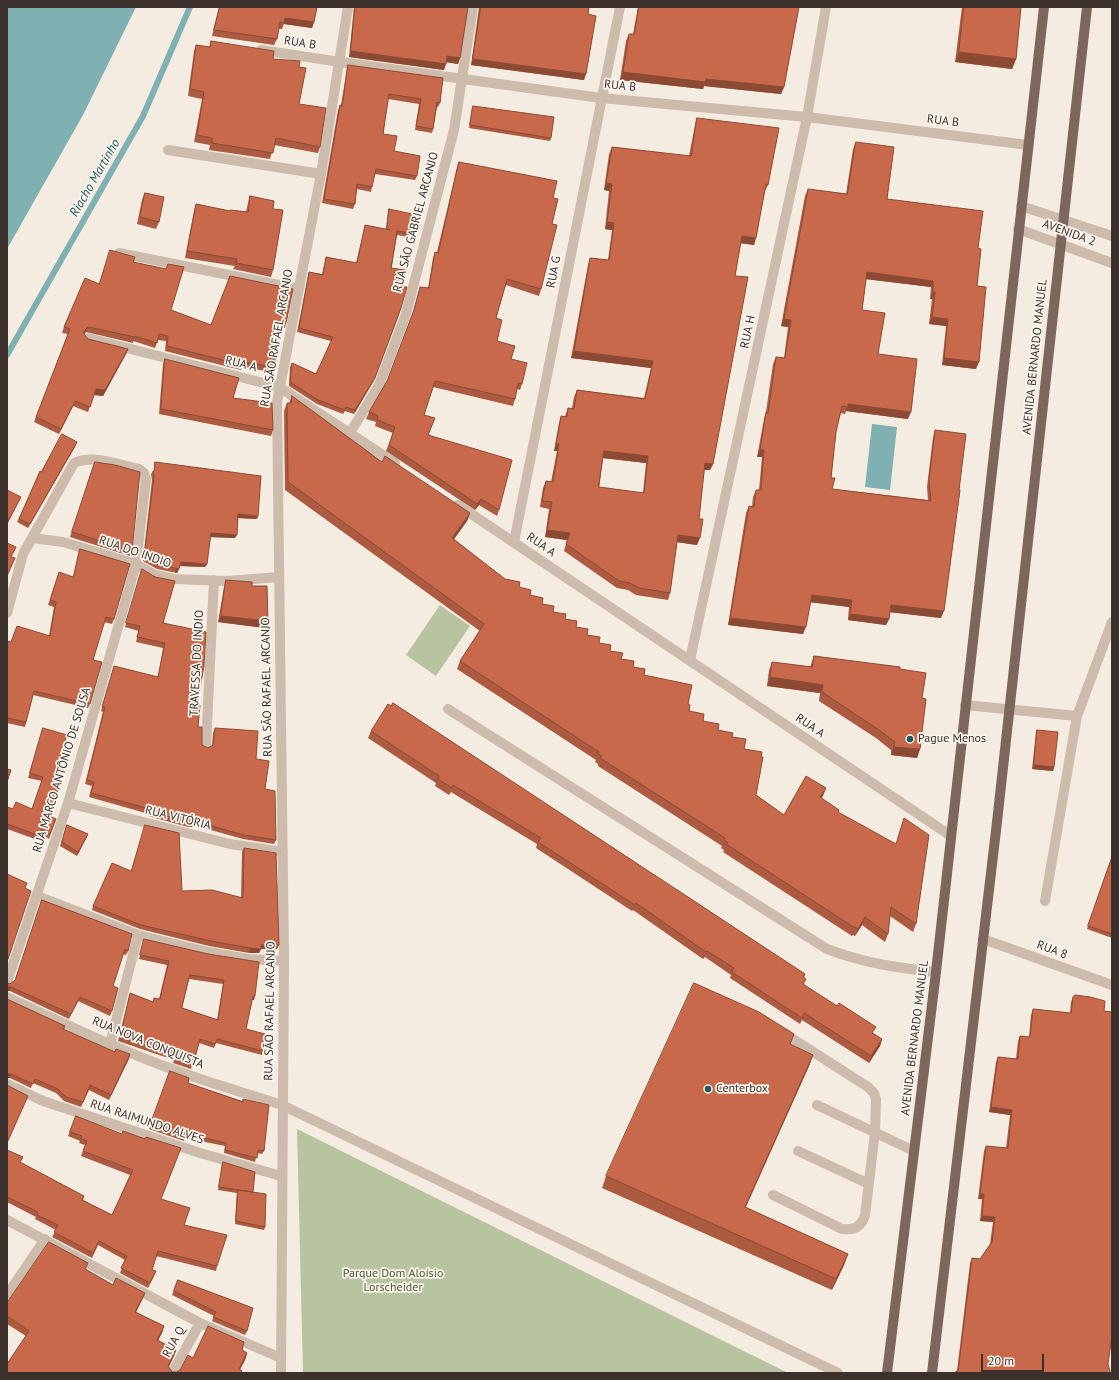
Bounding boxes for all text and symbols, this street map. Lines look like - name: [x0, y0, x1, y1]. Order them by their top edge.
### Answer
- street label: RUA B: [283, 33, 317, 53]
- street label: RUA B: [603, 77, 637, 95]
- street label: RUA B: [926, 112, 960, 130]
- water label: Riacho Martinho: [66, 136, 124, 220]
- street label: RUA SÃO GABRIEL ARCANJO: [390, 150, 442, 294]
- street label: AVENIDA 2: [1040, 217, 1098, 249]
- street label: RUA G: [544, 255, 564, 289]
- street label: RUA SÃO RAFAEL ARCANJO: [258, 268, 296, 408]
- street label: AVENIDA BERNARDO MANUEL: [1020, 279, 1050, 435]
- street label: RUA H: [738, 314, 758, 350]
- street label: RUA A: [224, 353, 258, 375]
- street label: RUA A: [524, 530, 558, 560]
- street label: RUA DO INDIO: [97, 533, 173, 571]
- street label: TRAVESSA DO INDIO: [187, 609, 207, 717]
- street label: RUA SÃO RAFAEL ARCANJO: [259, 617, 275, 757]
- street label: RUA MARCO ANTÔNIO DE SOUSA: [30, 686, 94, 854]
- street label: RUA A: [793, 711, 827, 741]
- place label: Pague Menos: [918, 732, 986, 746]
- marker: Pague Menos: [905, 734, 915, 744]
- street label: RUA VITÓRIA: [144, 803, 212, 833]
- street label: RUA 8: [1035, 938, 1069, 962]
- street label: RUA SÃO RAFAEL ARCANJO: [262, 941, 278, 1081]
- street label: AVENIDA BERNARDO MANUEL: [898, 960, 932, 1116]
- street label: RUA NOVA CONQUISTA: [90, 1014, 206, 1072]
- place label: Centerbox: [716, 1082, 768, 1096]
- marker: Centerbox: [703, 1084, 713, 1094]
- street label: RUA RAIMUNDO ALVES: [88, 1097, 206, 1147]
- park label: Parque Dom Aloísio Lorscheider: [343, 1267, 443, 1295]
- street label: RUA Q: [160, 1324, 188, 1360]
- scale bar: [983, 1346, 1046, 1372]
- text: 20 m: [988, 1353, 1014, 1368]

